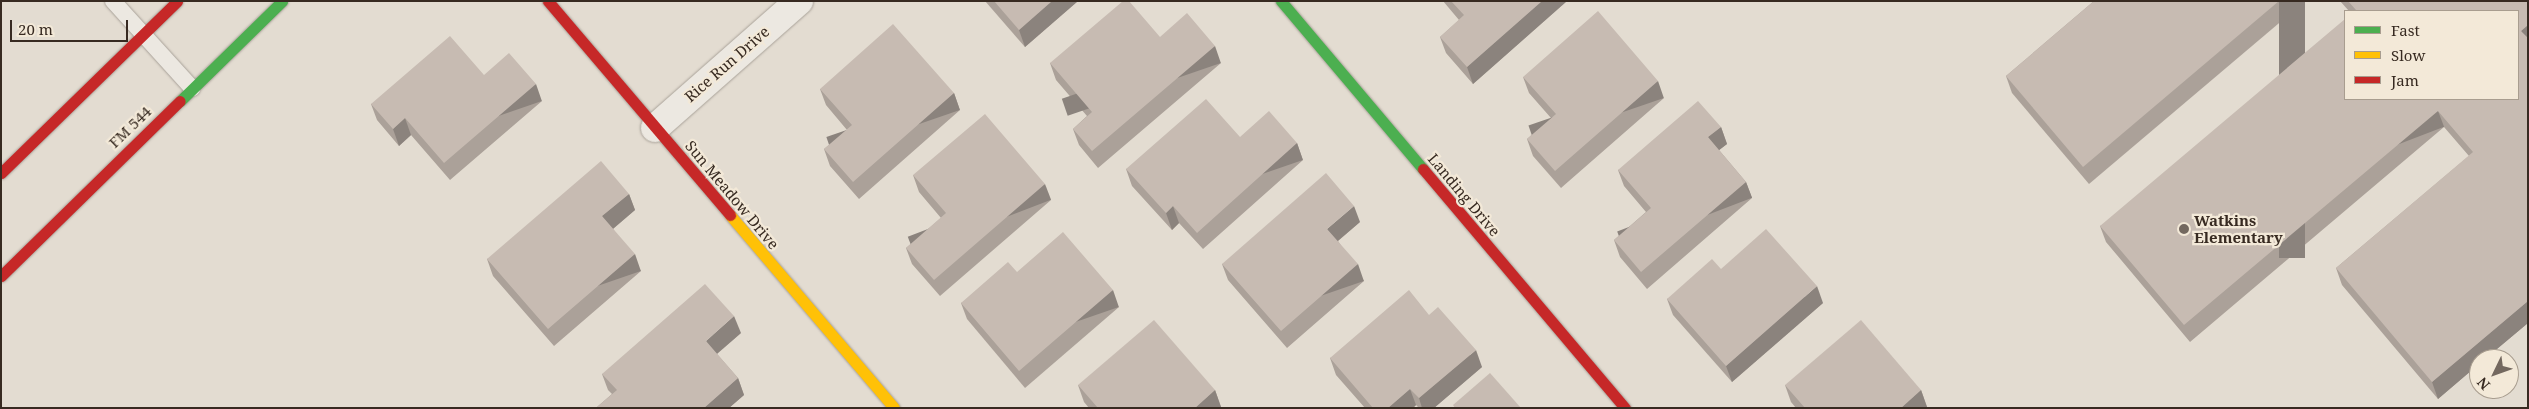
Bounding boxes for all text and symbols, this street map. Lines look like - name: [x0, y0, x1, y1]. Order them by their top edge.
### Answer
- scale bar: [12, 10, 130, 42]
- legend: [2344, 10, 2519, 100]
- text: 20 m: [18, 19, 53, 39]
- text: Fast: [2391, 20, 2420, 40]
- street label: Rice Run Drive: [681, 22, 773, 106]
- text: Slow: [2391, 45, 2425, 65]
- text: Jam: [2391, 70, 2419, 90]
- street label: FM 544: [105, 102, 155, 152]
- street label: Sun Meadow Drive: [681, 137, 783, 253]
- street label: Landing Drive: [1424, 150, 1504, 240]
- place label: Watkins Elementary: [2194, 211, 2283, 246]
- marker: Watkins Elementary: [2178, 223, 2190, 235]
- north arrow: [2469, 349, 2519, 399]
- text: N: [2472, 373, 2494, 394]

